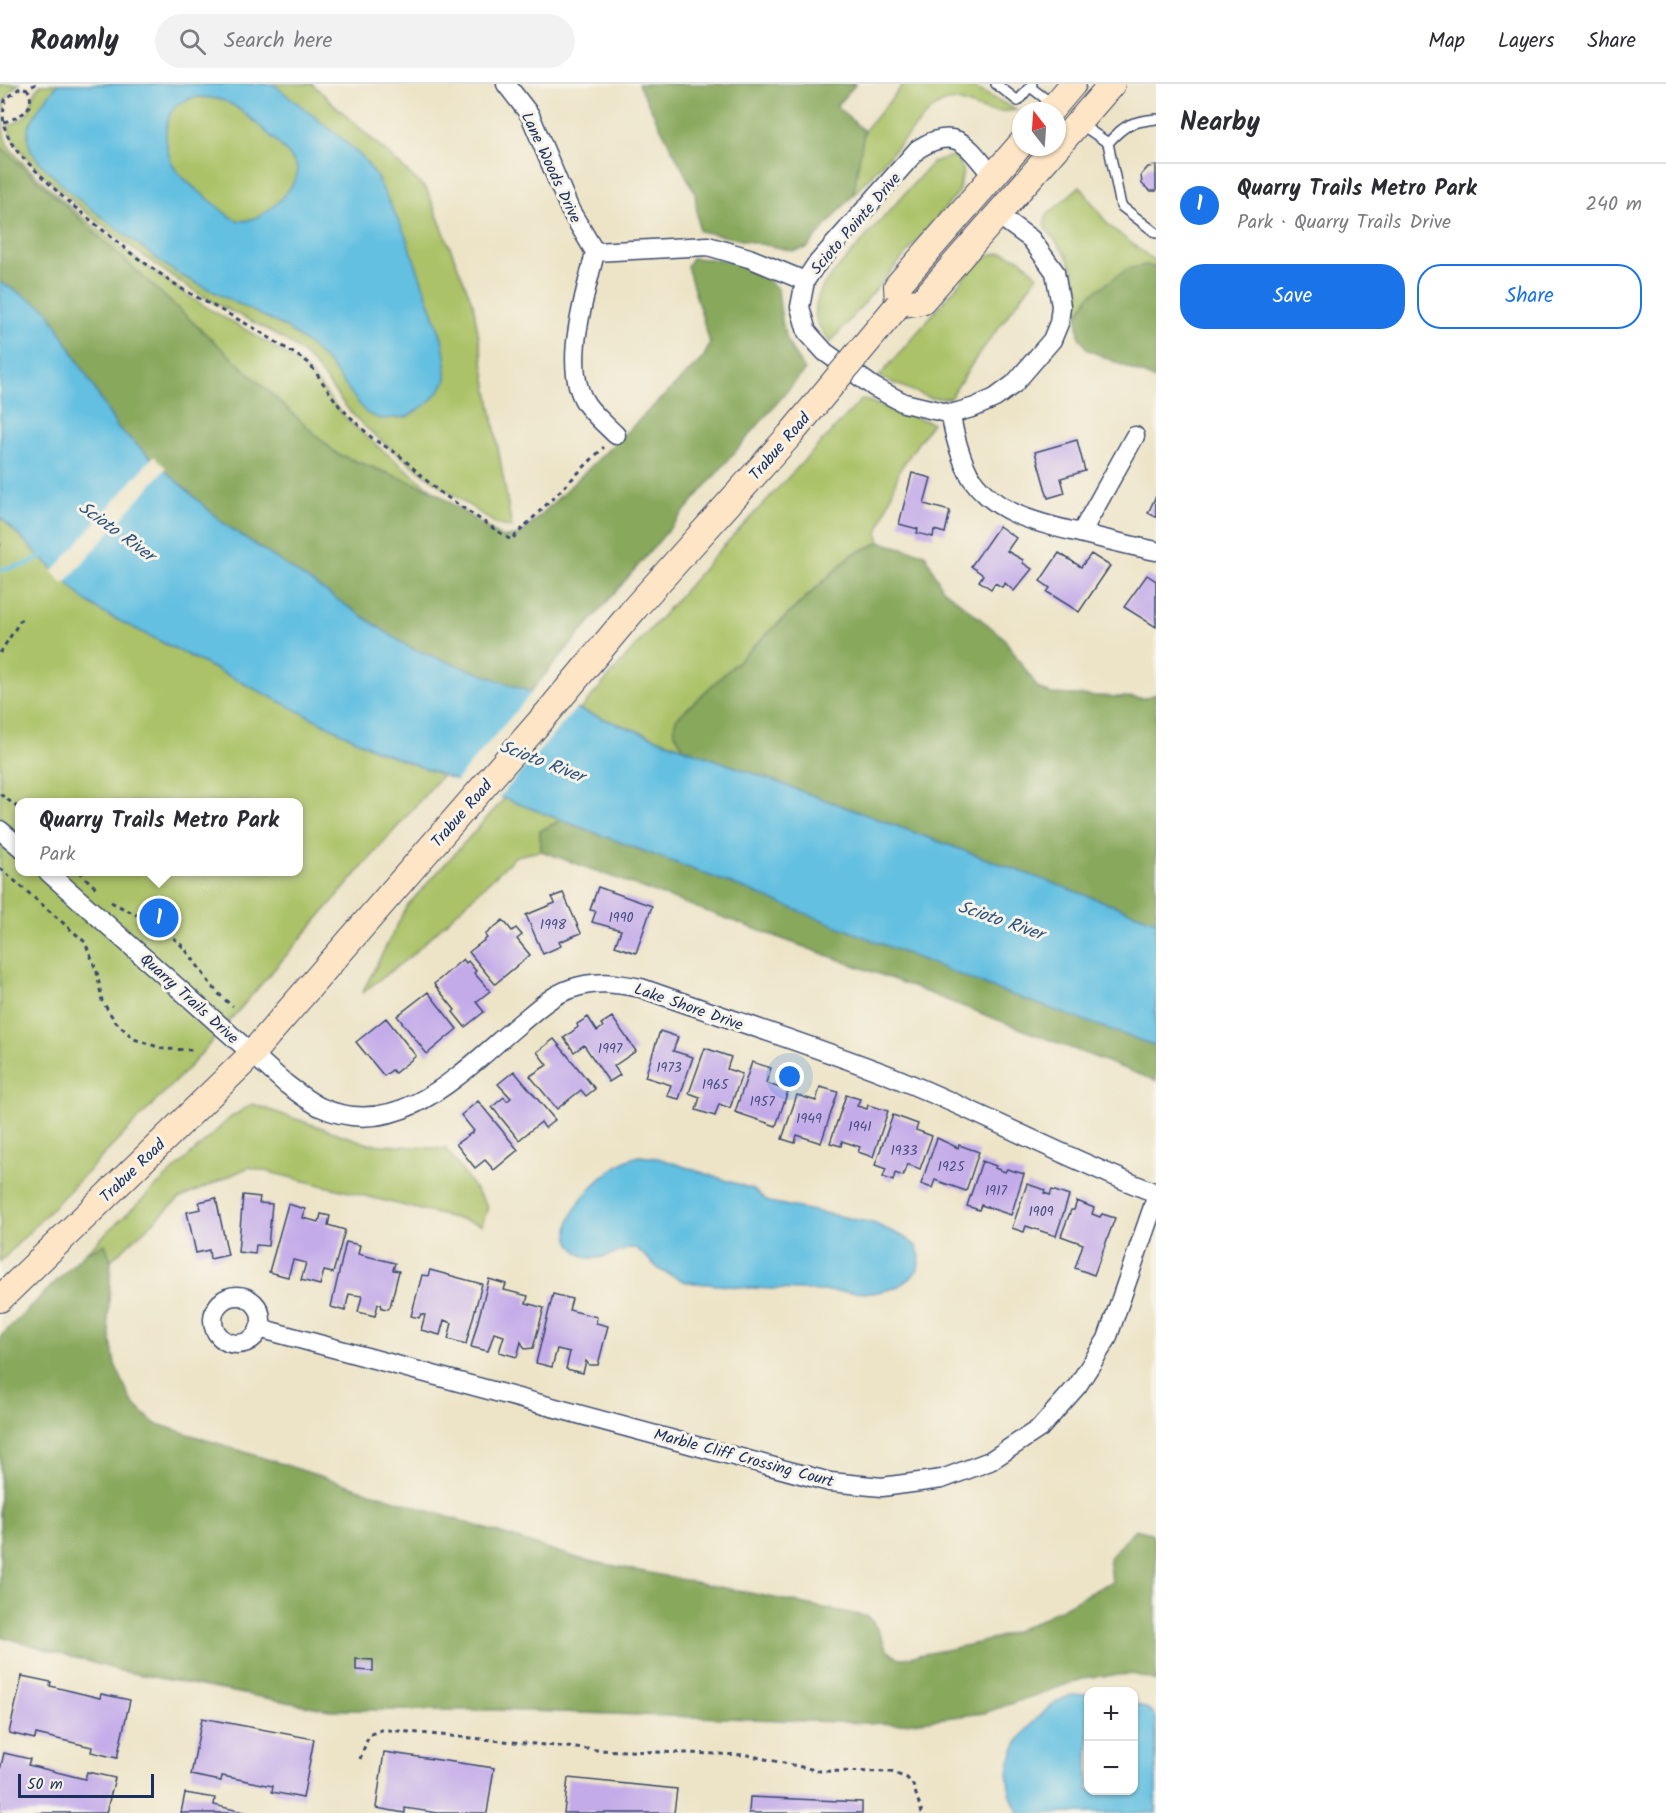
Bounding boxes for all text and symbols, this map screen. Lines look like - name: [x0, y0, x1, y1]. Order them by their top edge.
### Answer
- search box: [155, 14, 575, 68]
- text: Roamly: [30, 19, 119, 64]
- text: Search here: [224, 24, 332, 59]
- icon: search: [176, 25, 209, 58]
- text: Map: [1428, 25, 1465, 58]
- text: Layers: [1498, 25, 1554, 58]
- text: Share: [1587, 25, 1636, 58]
- north arrow: [1012, 102, 1066, 156]
- text: Nearby: [1180, 102, 1260, 144]
- street label: Lane Woods Drive: [514, 108, 587, 227]
- street label: Scioto Pointe Drive: [805, 167, 908, 280]
- text: Quarry Trails Metro Park: [1237, 172, 1477, 207]
- text: 1: [1196, 189, 1203, 221]
- text: 240 m: [1585, 189, 1642, 221]
- text: Park · Quarry Trails Drive: [1237, 207, 1451, 239]
- button: Save: [1180, 264, 1405, 329]
- button: Share: [1417, 264, 1642, 329]
- street label: Trabue Road: [743, 407, 818, 487]
- water label: Scioto River: [72, 494, 164, 572]
- water label: Scioto River: [495, 733, 592, 793]
- street label: Trabue Road: [425, 774, 500, 854]
- popup: [15, 798, 303, 876]
- text: Quarry Trails Metro Park: [39, 804, 279, 839]
- text: Park: [39, 839, 75, 871]
- water label: Scioto River: [954, 893, 1051, 951]
- pin: 1: [140, 896, 178, 940]
- house number: 1990: [608, 907, 634, 929]
- house number: 1998: [540, 914, 567, 936]
- street label: Quarry Trails Drive: [134, 948, 244, 1050]
- street label: Lake Shore Drive: [631, 977, 746, 1038]
- house number: 1997: [598, 1038, 623, 1060]
- house number: 1973: [656, 1057, 682, 1079]
- your location: [775, 1062, 804, 1091]
- house number: 1965: [702, 1074, 730, 1096]
- house number: 1957: [749, 1091, 775, 1113]
- house number: 1949: [796, 1108, 822, 1130]
- house number: 1941: [848, 1116, 872, 1138]
- street label: Trabue Road: [94, 1133, 172, 1209]
- house number: 1933: [890, 1140, 918, 1162]
- house number: 1925: [938, 1156, 966, 1178]
- house number: 1917: [985, 1180, 1008, 1202]
- house number: 1909: [1028, 1201, 1054, 1223]
- street label: Marble Cliff Crossing Court: [651, 1422, 837, 1495]
- map controls: [1084, 1687, 1138, 1795]
- button: +: [1084, 1687, 1138, 1741]
- button: −: [1084, 1741, 1138, 1795]
- scale bar: [18, 1771, 154, 1798]
- text: 50 m: [27, 1772, 63, 1797]

